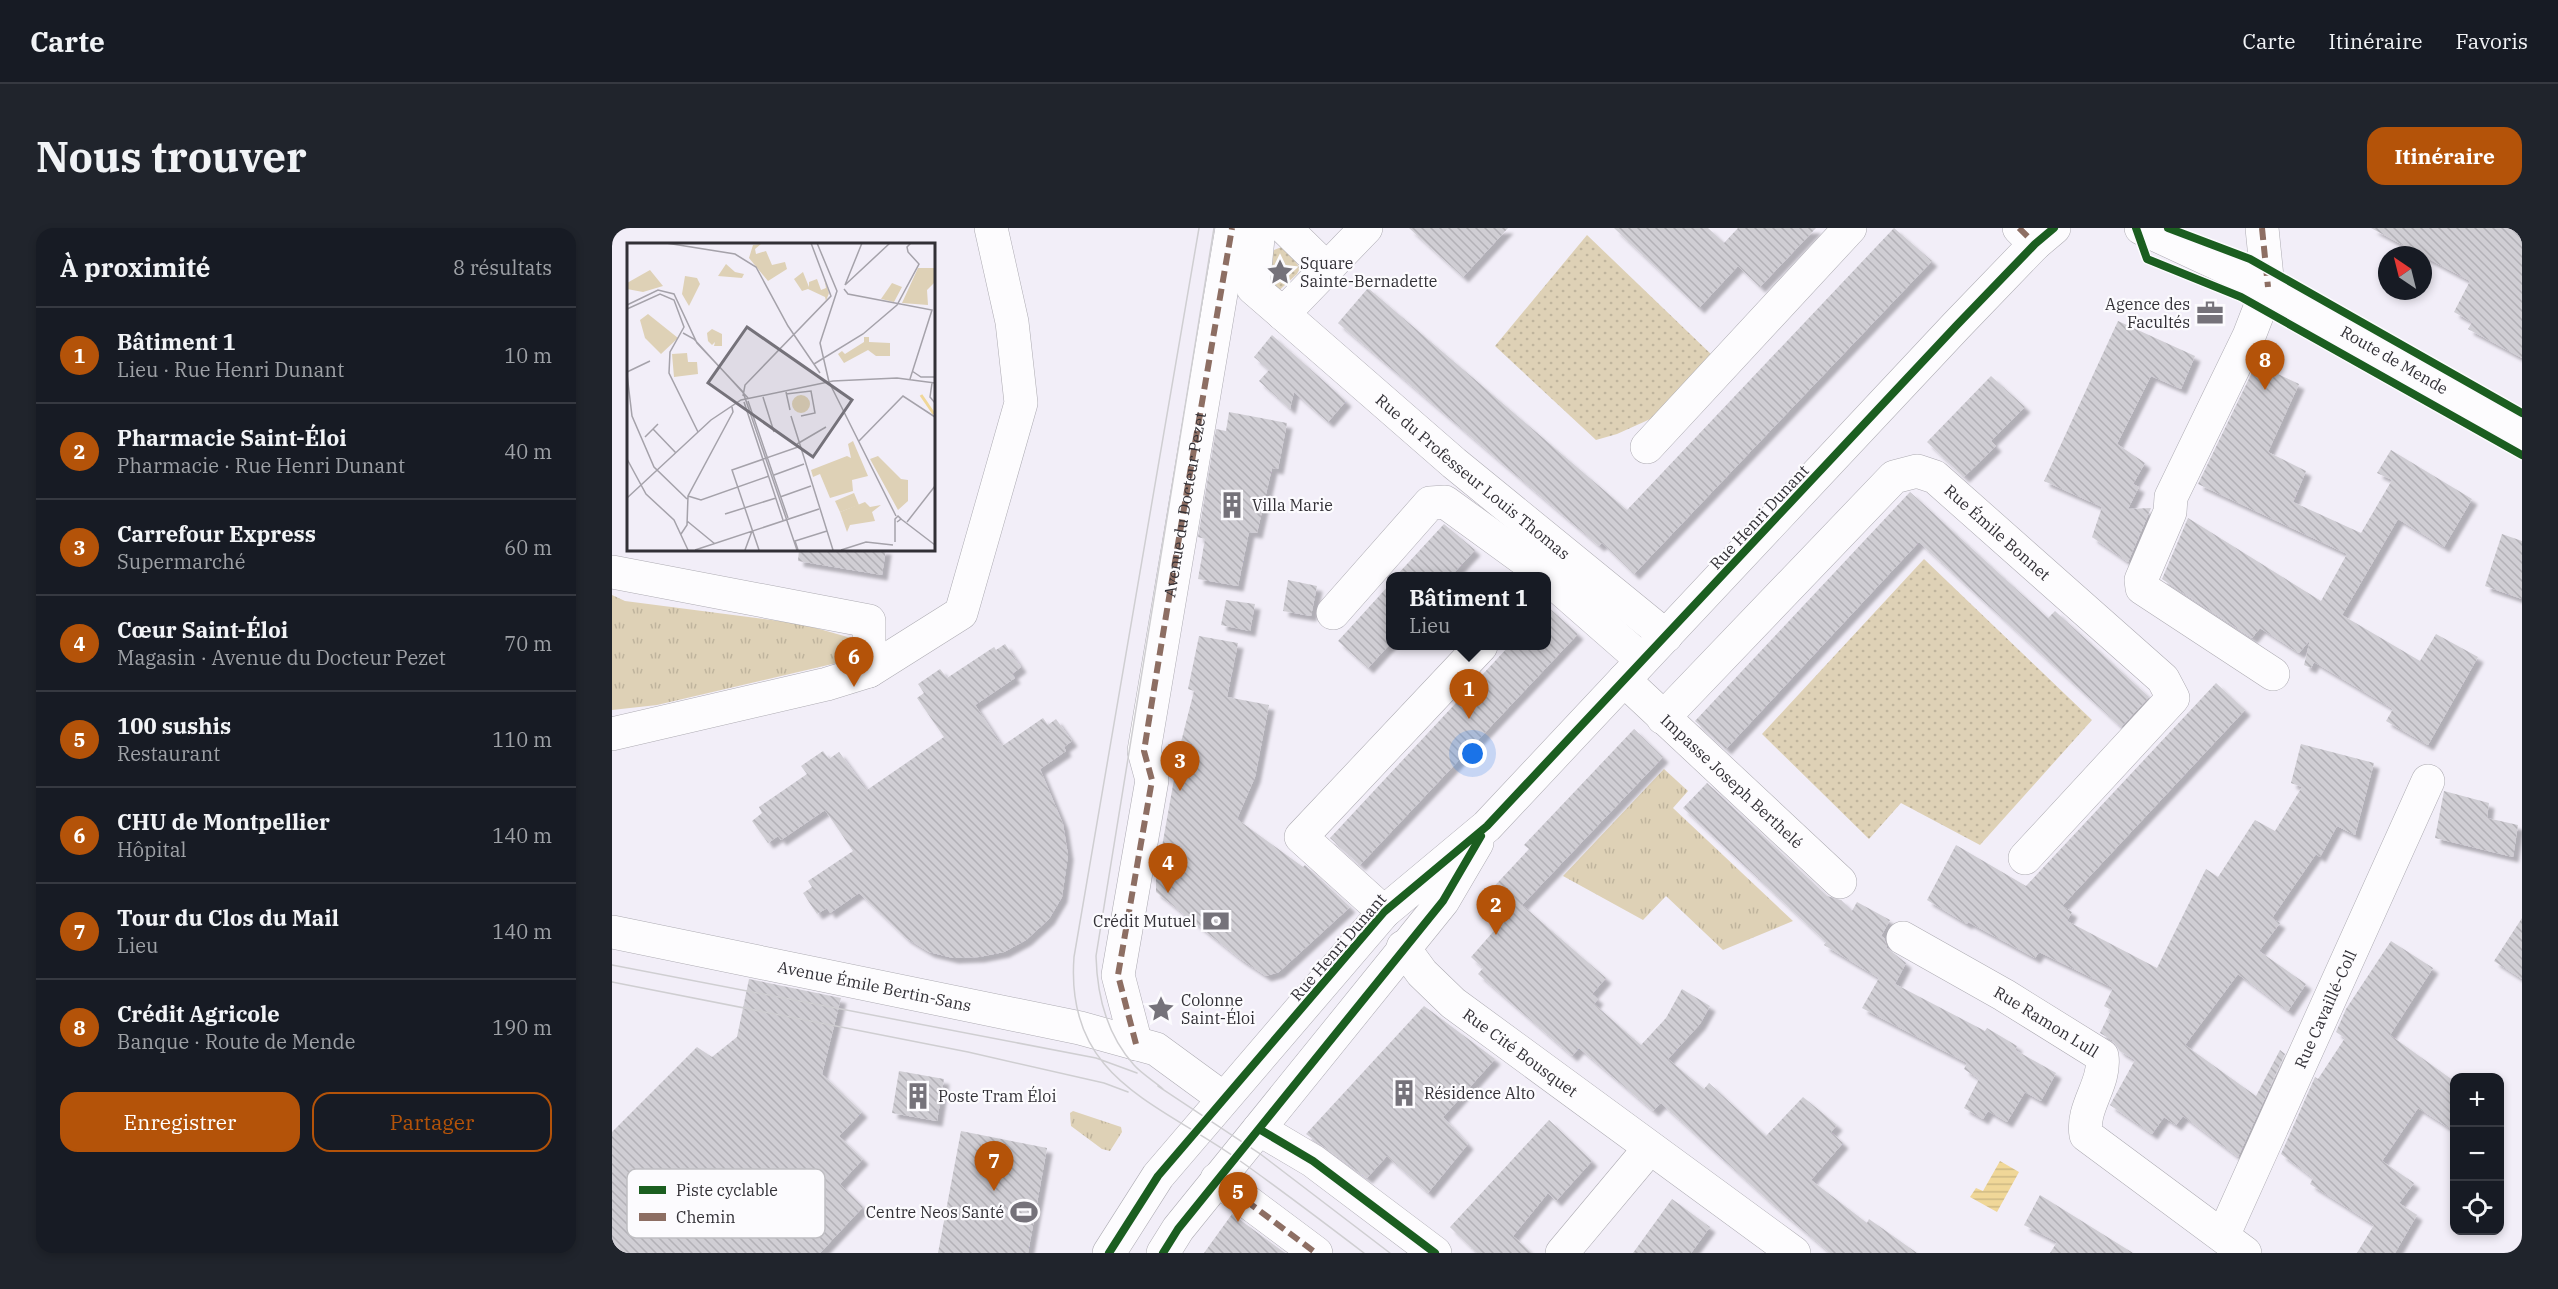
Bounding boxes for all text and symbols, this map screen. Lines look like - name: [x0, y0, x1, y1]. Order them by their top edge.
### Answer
- text: Carte: [30, 23, 105, 60]
- text: Carte: [2242, 27, 2296, 55]
- text: Itinéraire: [2329, 27, 2422, 55]
- text: Favoris: [2455, 27, 2528, 55]
- button: Itinéraire: [2367, 127, 2522, 185]
- text: Nous trouver: [36, 129, 307, 184]
- inset map: [627, 243, 934, 550]
- north arrow: [2378, 246, 2432, 300]
- text: À proximité: [60, 250, 211, 284]
- place label: Square Sainte-Bernadette: [1300, 253, 1437, 291]
- text: 8 résultats: [453, 254, 552, 281]
- place icon: Square Sainte-Bernadette: [1265, 257, 1295, 287]
- place label: Agence des Facultés: [2105, 294, 2190, 332]
- office icon: Agence des Facultés: [2195, 298, 2225, 328]
- street label: Route de Mende: [2337, 321, 2452, 398]
- text: Bâtiment 1: [117, 327, 236, 356]
- pin: 8: [2246, 340, 2284, 390]
- text: 1: [74, 342, 86, 369]
- text: 10 m: [504, 342, 552, 369]
- text: Lieu · Rue Henri Dunant: [117, 356, 344, 383]
- street label: Rue du Professeur Louis Thomas: [1372, 389, 1574, 564]
- street label: Avenue du Docteur Pezet: [1159, 410, 1210, 599]
- text: Pharmacie Saint-Éloi: [117, 423, 347, 452]
- text: 2: [74, 438, 86, 465]
- text: 40 m: [504, 438, 552, 465]
- text: Pharmacie · Rue Henri Dunant: [117, 452, 405, 479]
- street label: Rue Henri Dunant: [1705, 460, 1813, 574]
- street label: Rue Émile Bonnet: [1940, 480, 2055, 585]
- building icon: Villa Marie: [1217, 490, 1247, 520]
- place label: Villa Marie: [1252, 495, 1333, 515]
- text: Carrefour Express: [117, 519, 316, 548]
- text: 3: [74, 534, 86, 561]
- text: 60 m: [504, 534, 552, 561]
- text: Supermarché: [117, 548, 246, 575]
- popup: [1386, 572, 1551, 650]
- text: Bâtiment 1: [1409, 583, 1528, 612]
- text: Lieu: [1409, 612, 1450, 639]
- text: Cœur Saint-Éloi: [117, 615, 288, 644]
- text: 4: [74, 630, 86, 657]
- text: 70 m: [504, 630, 552, 657]
- pin: 6: [834, 638, 874, 687]
- text: Magasin · Avenue du Docteur Pezet: [117, 644, 446, 671]
- pin: 1: [1450, 670, 1488, 719]
- street label: Impasse Joseph Berthelé: [1657, 710, 1807, 852]
- text: 100 sushis: [117, 711, 231, 740]
- text: 5: [74, 726, 86, 753]
- text: 110 m: [492, 726, 552, 753]
- your location: [1458, 739, 1487, 768]
- text: Restaurant: [117, 740, 220, 767]
- pin: 3: [1160, 742, 1200, 791]
- text: CHU de Montpellier: [117, 807, 330, 836]
- text: 6: [74, 822, 86, 849]
- text: 140 m: [492, 822, 552, 849]
- text: Hôpital: [117, 836, 187, 863]
- pin: 4: [1148, 844, 1188, 893]
- pin: 2: [1476, 886, 1516, 935]
- street label: Rue Henri Dunant: [1286, 889, 1390, 1005]
- text: Tour du Clos du Mail: [117, 903, 339, 932]
- bank icon: Crédit Mutuel: [1201, 906, 1231, 936]
- place label: Crédit Mutuel: [1093, 911, 1196, 931]
- text: 7: [74, 918, 86, 945]
- text: 140 m: [492, 918, 552, 945]
- text: Lieu: [117, 932, 158, 959]
- street label: Rue Cavaillé-Coll: [2290, 946, 2361, 1071]
- street label: Avenue Émile Bertin-Sans: [776, 956, 973, 1015]
- street label: Rue Ramon Lull: [1991, 982, 2103, 1062]
- place label: Colonne Saint-Éloi: [1181, 990, 1255, 1028]
- place icon: Colonne Saint-Éloi: [1146, 994, 1176, 1024]
- text: Crédit Agricole: [117, 999, 280, 1028]
- street label: Rue Cité Bousquet: [1459, 1004, 1582, 1101]
- text: 8: [74, 1014, 86, 1041]
- text: 190 m: [492, 1014, 552, 1041]
- text: Banque · Route de Mende: [117, 1028, 355, 1055]
- map controls: [2450, 1073, 2504, 1235]
- button: +: [2450, 1073, 2504, 1127]
- building icon: Résidence Alto: [1389, 1078, 1419, 1108]
- building icon: Poste Tram Éloi: [903, 1081, 933, 1111]
- place label: Résidence Alto: [1424, 1083, 1535, 1103]
- place label: Poste Tram Éloi: [938, 1085, 1056, 1106]
- button: Enregistrer: [60, 1092, 300, 1152]
- button: Partager: [312, 1092, 552, 1152]
- button: −: [2450, 1127, 2504, 1181]
- pin: 7: [974, 1142, 1013, 1191]
- legend: [627, 1169, 825, 1238]
- pin: 5: [1218, 1172, 1258, 1222]
- text: Piste cyclable: [676, 1180, 778, 1200]
- button: locate: [2450, 1181, 2504, 1235]
- sports icon: Centre Neos Santé: [1009, 1197, 1039, 1227]
- place label: Centre Neos Santé: [866, 1202, 1004, 1222]
- text: Chemin: [676, 1207, 735, 1227]

